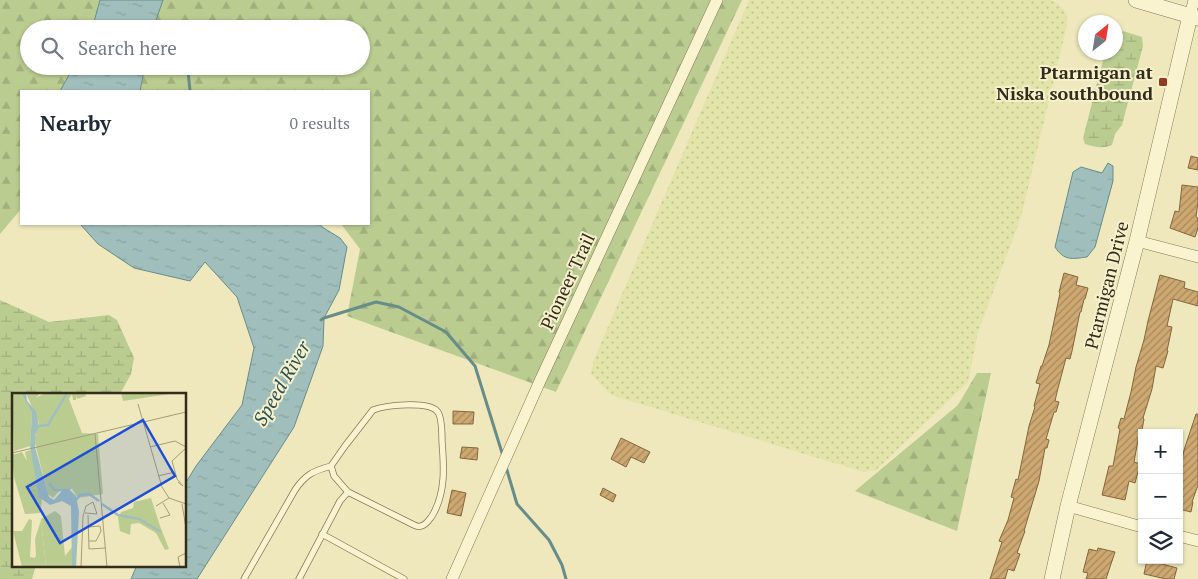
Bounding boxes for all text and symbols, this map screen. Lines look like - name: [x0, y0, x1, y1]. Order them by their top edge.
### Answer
- north arrow: [1078, 15, 1123, 60]
- search box: [20, 20, 370, 75]
- icon: search: [38, 34, 66, 62]
- text: Search here: [78, 35, 177, 60]
- place label: Ptarmigan at Niska southbound: [996, 60, 1153, 105]
- marker: Ptarmigan at Niska southbound: [1157, 76, 1169, 88]
- text: Nearby: [40, 109, 111, 137]
- text: 0 results: [290, 112, 350, 134]
- street label: Ptarmigan Drive: [1079, 219, 1133, 351]
- street label: Pioneer Trail: [534, 229, 600, 333]
- water label: Speed River: [247, 336, 316, 430]
- inset map: [12, 393, 186, 566]
- map controls: [1138, 429, 1183, 564]
- button: +: [1138, 429, 1183, 474]
- button: −: [1138, 474, 1183, 519]
- button: layers: [1138, 519, 1183, 564]

